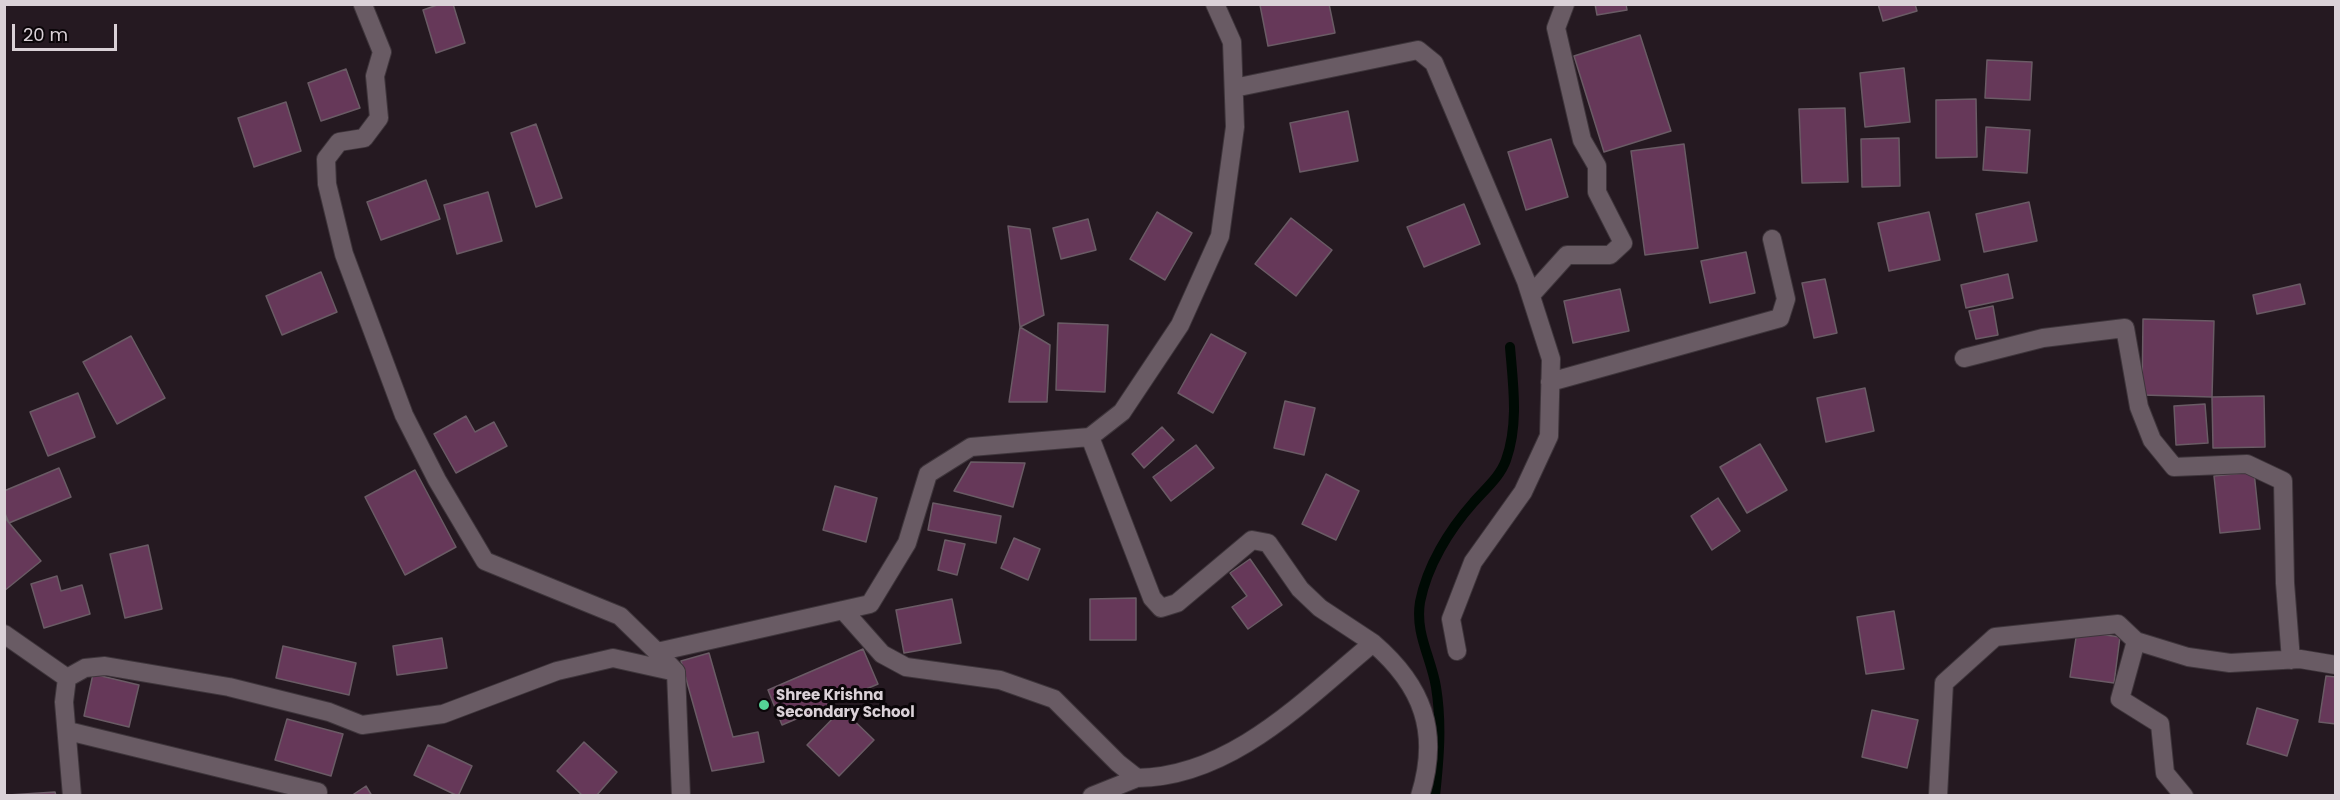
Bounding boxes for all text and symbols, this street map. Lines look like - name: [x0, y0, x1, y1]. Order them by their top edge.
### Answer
- scale bar: [15, 12, 120, 50]
- text: 20 m: [23, 22, 68, 47]
- place label: Shree Krishna Secondary School: [776, 687, 915, 722]
- marker: Shree Krishna Secondary School: [757, 698, 771, 712]

